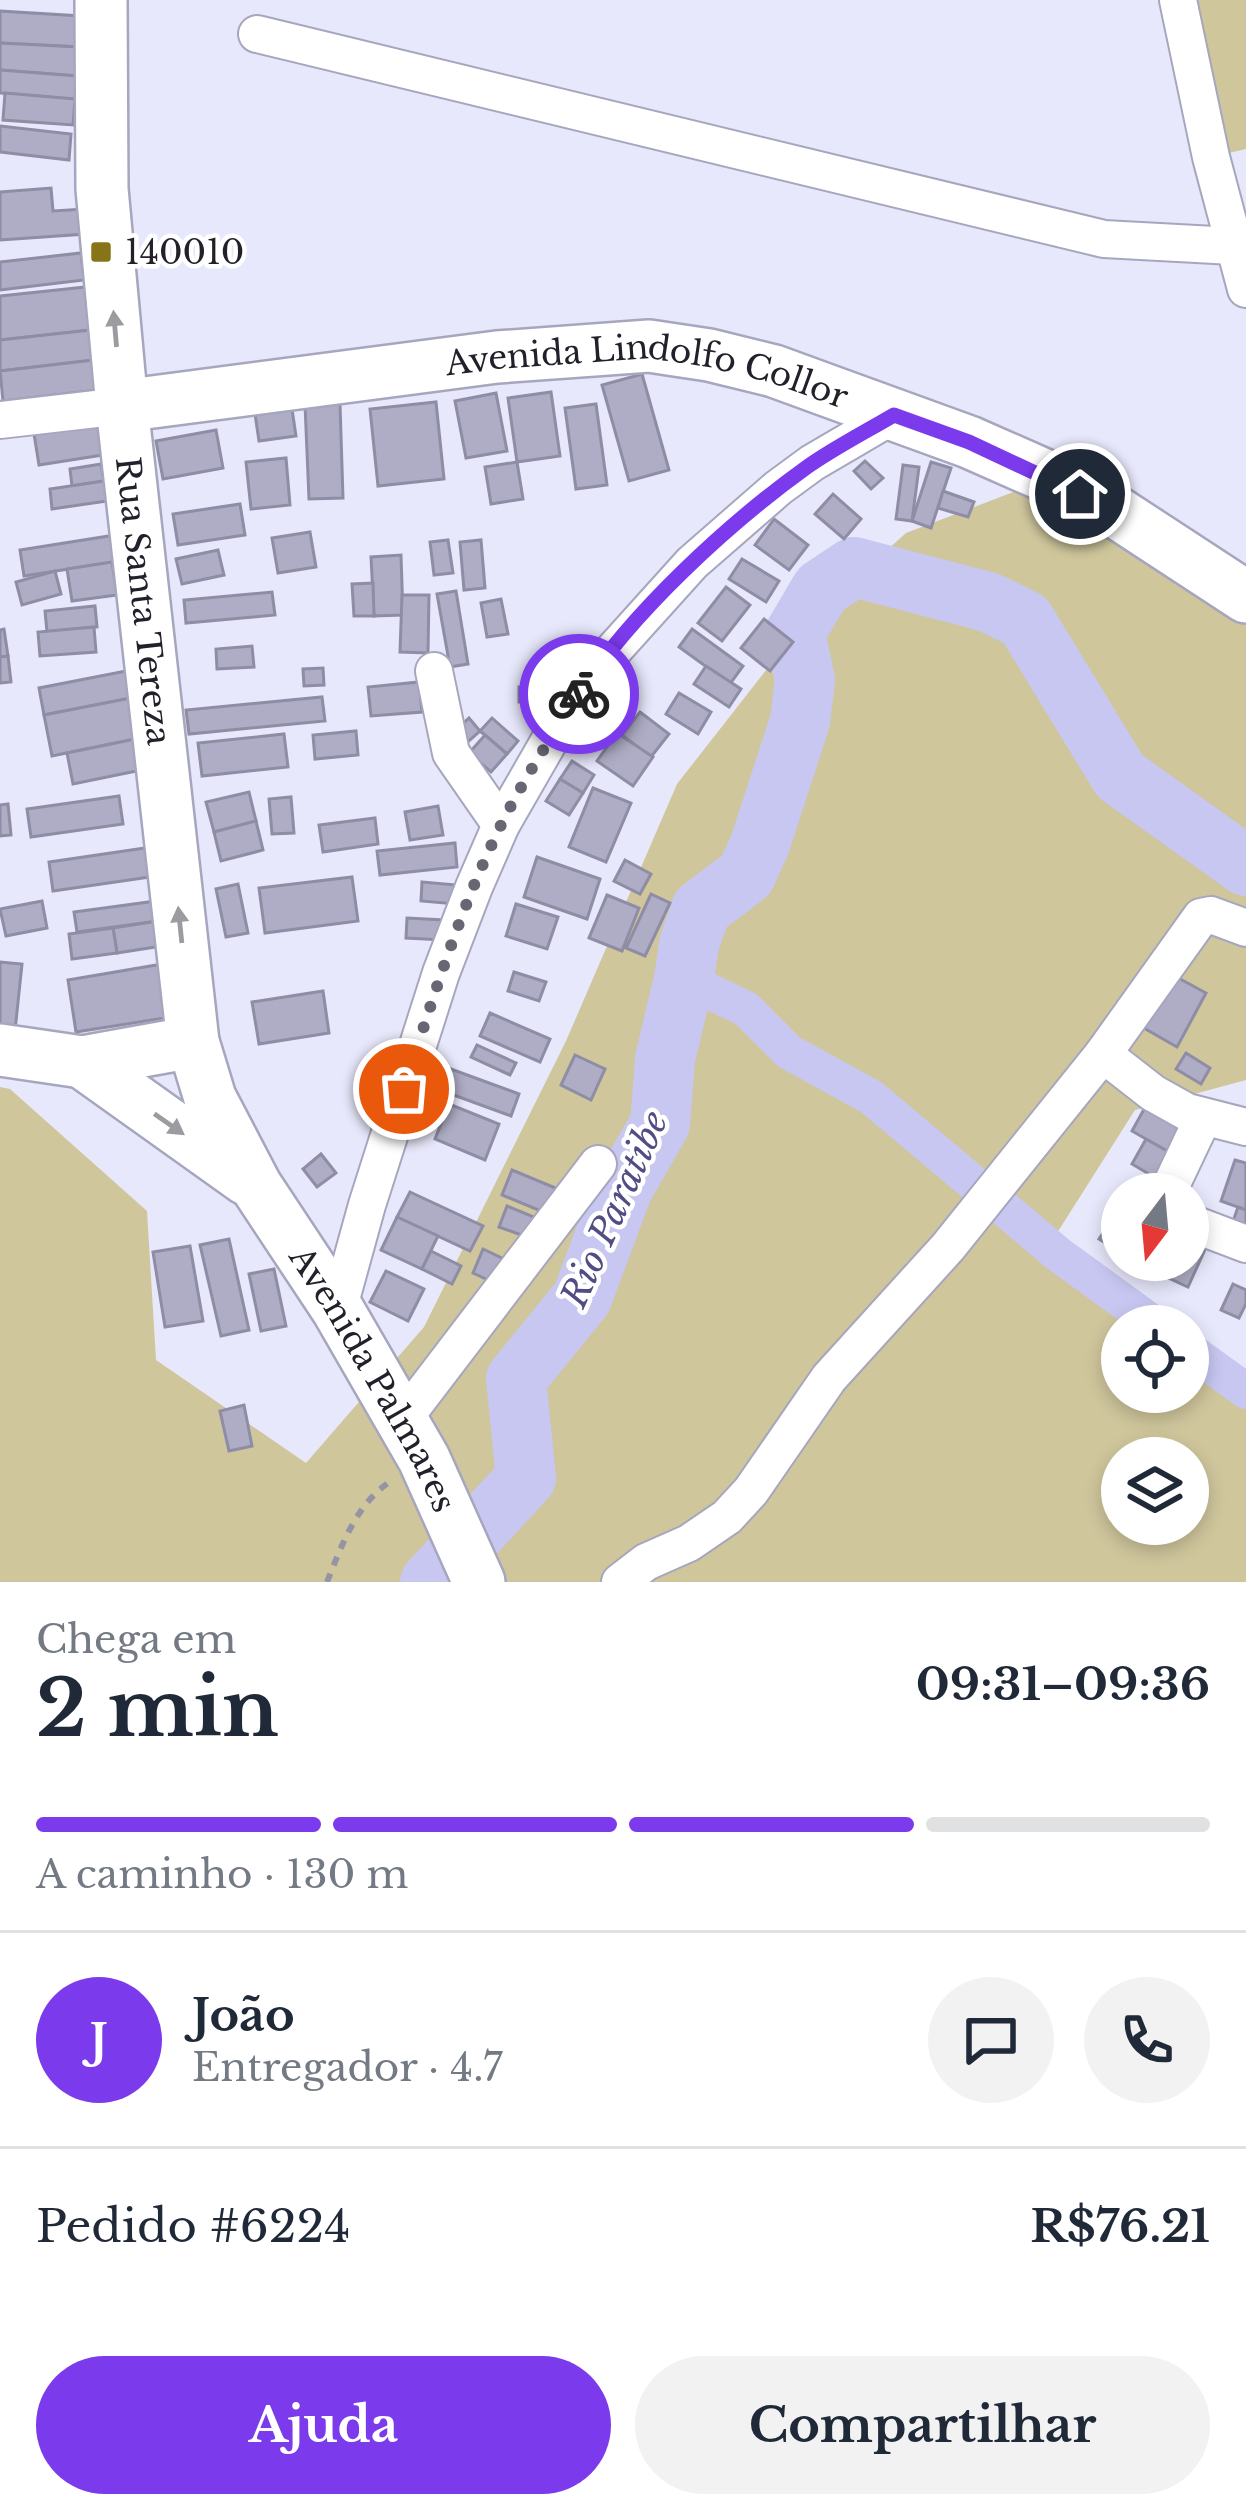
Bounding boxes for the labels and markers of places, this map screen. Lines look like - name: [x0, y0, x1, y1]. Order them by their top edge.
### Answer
- place label: 140010: [125, 232, 244, 273]
- marker: 140010: [88, 239, 114, 265]
- pin: [1029, 443, 1131, 545]
- pin: [353, 1038, 455, 1140]

